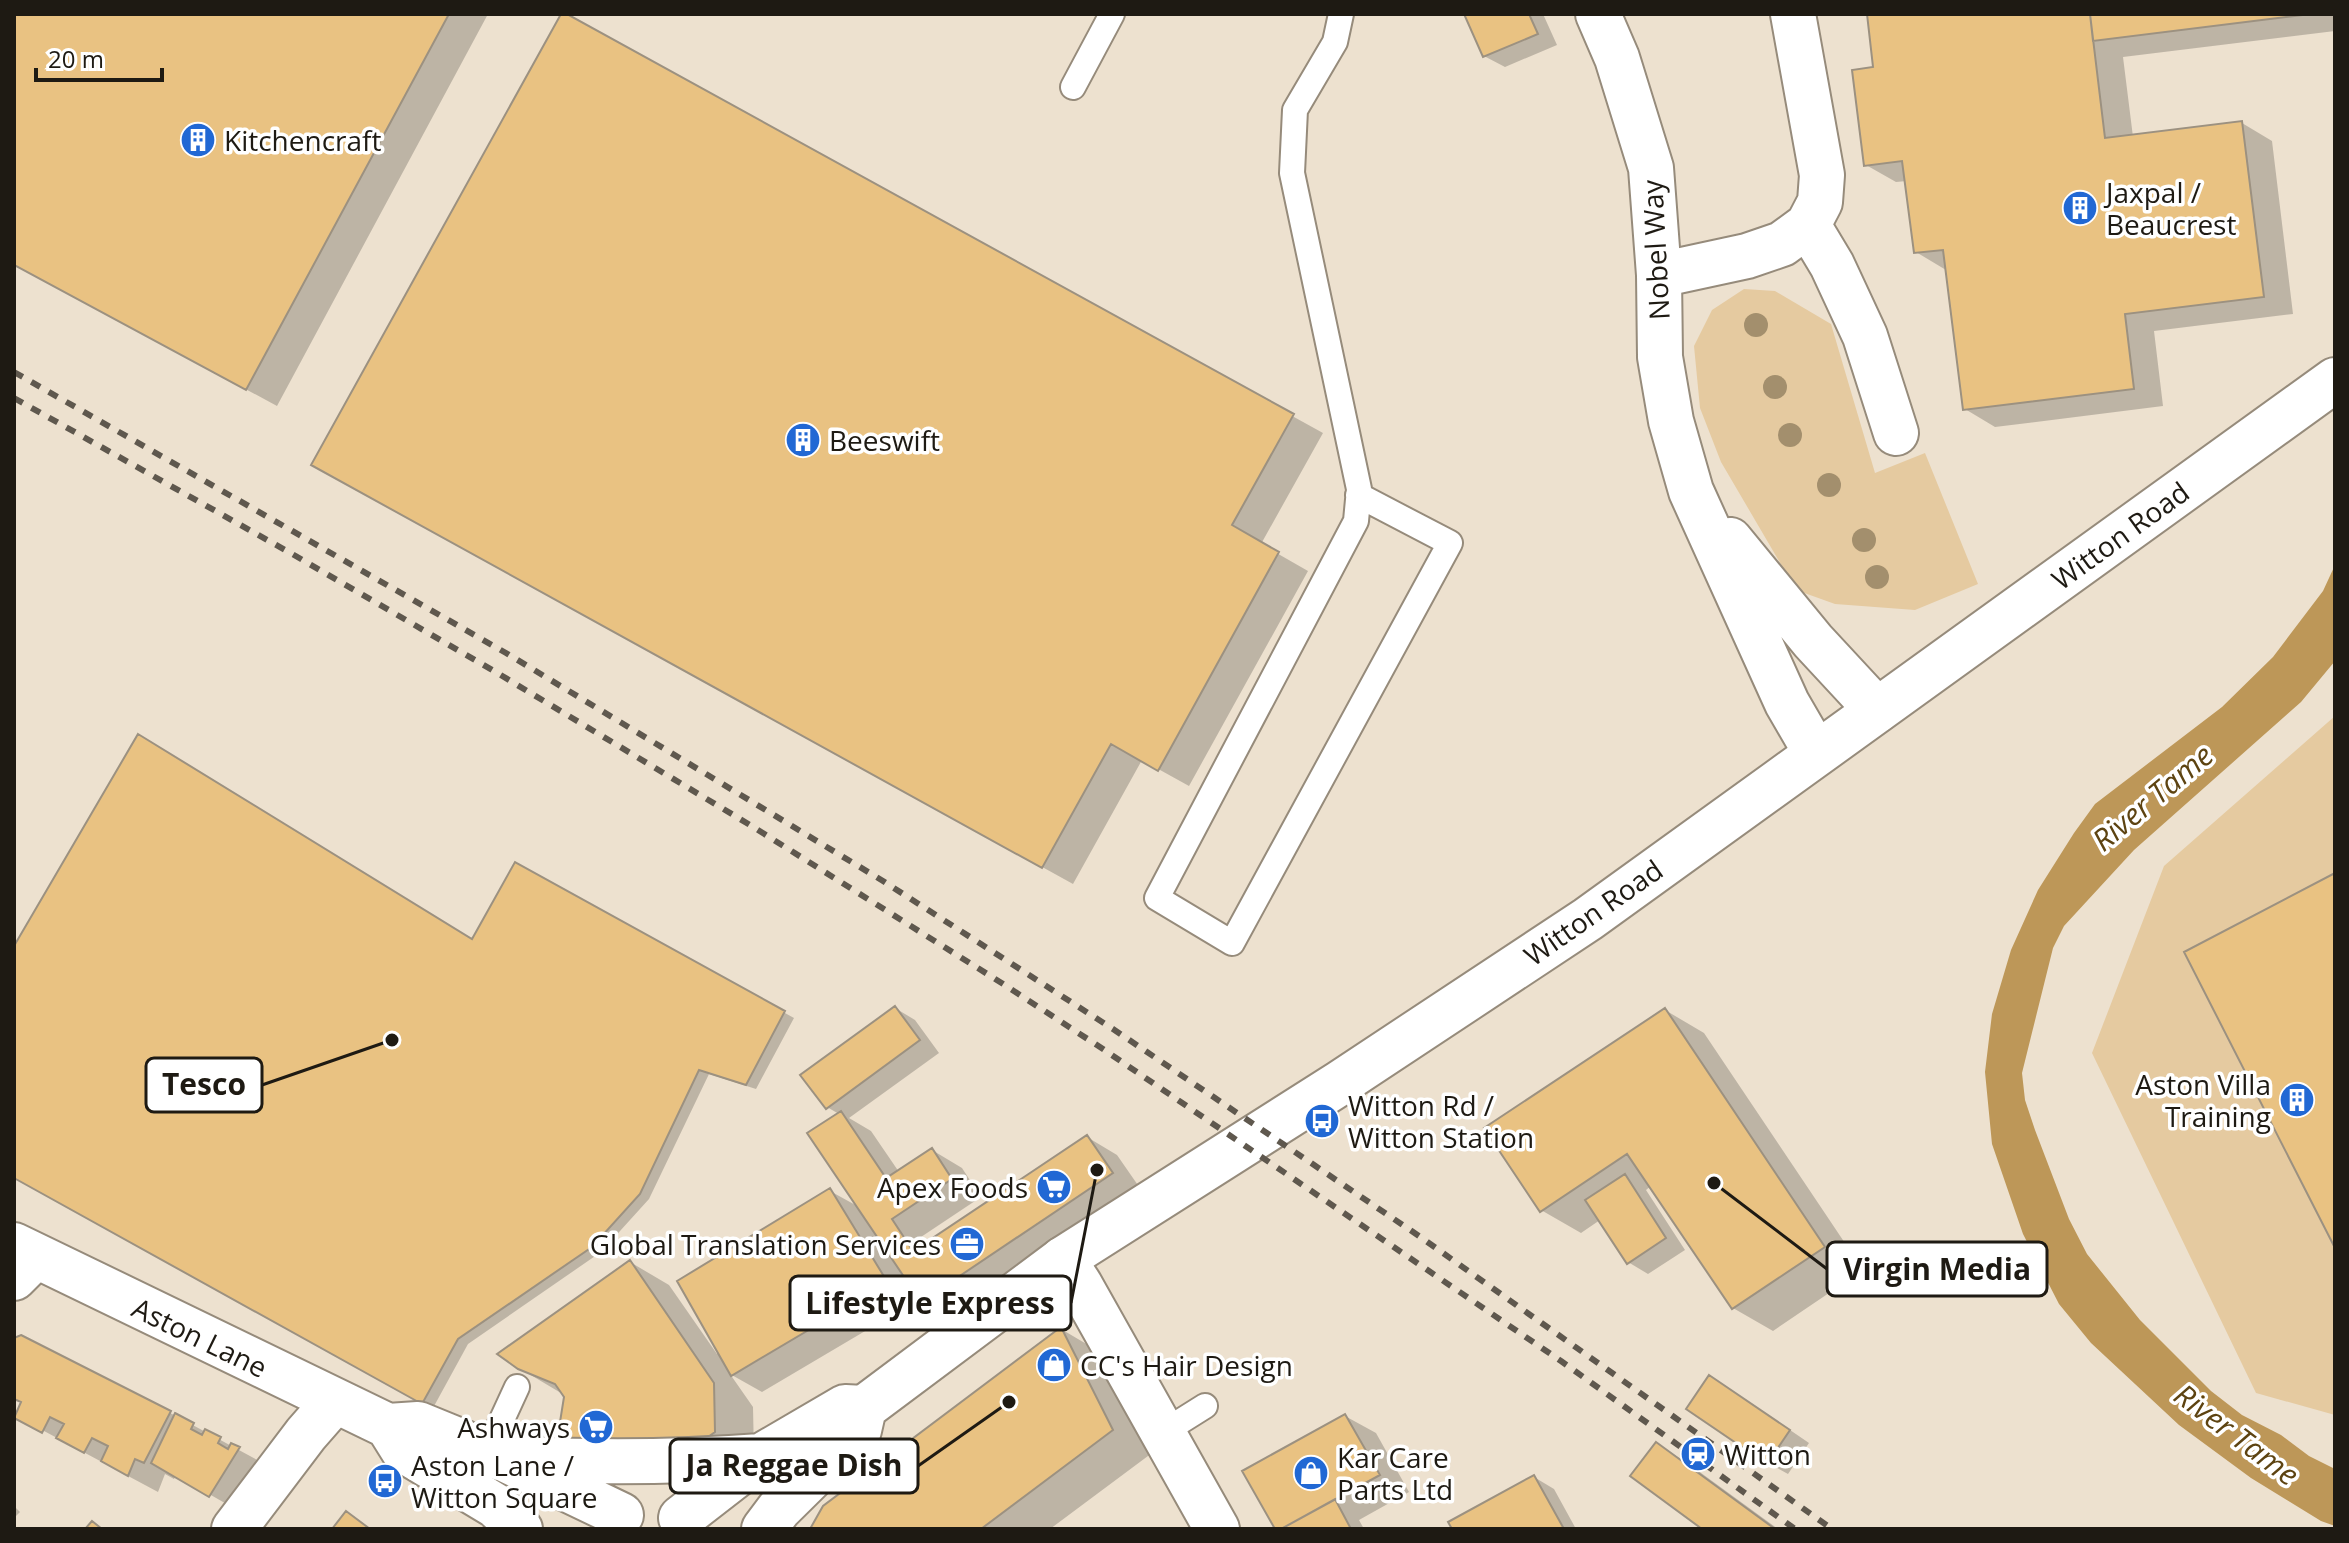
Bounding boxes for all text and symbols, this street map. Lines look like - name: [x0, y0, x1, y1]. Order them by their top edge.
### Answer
- scale bar: [36, 32, 162, 82]
- text: 20 m: [48, 42, 104, 75]
- building icon: Kitchencraft: [179, 121, 217, 159]
- place label: Kitchencraft: [224, 121, 382, 159]
- place label: Jaxpal / Beaucrest: [2103, 173, 2236, 243]
- street label: Nobel Way: [1632, 178, 1678, 321]
- building icon: Jaxpal / Beaucrest: [2061, 189, 2099, 227]
- building icon: Beeswift: [784, 421, 822, 459]
- place label: Beeswift: [829, 421, 940, 459]
- street label: Witton Road: [2044, 472, 2196, 598]
- water label: River Tame: [2083, 734, 2221, 860]
- street label: Witton Road: [1516, 850, 1670, 974]
- callout: Tesco: [146, 1058, 262, 1112]
- text: Tesco: [162, 1063, 246, 1104]
- place label: Aston Villa Training: [2135, 1065, 2271, 1135]
- building icon: Aston Villa Training: [2278, 1081, 2316, 1119]
- place label: Witton Rd / Witton Station: [1348, 1086, 1534, 1156]
- bus stop icon: Witton Rd / Witton Station: [1303, 1102, 1341, 1140]
- place label: Apex Foods: [877, 1168, 1028, 1206]
- supermarket icon: Apex Foods: [1035, 1168, 1073, 1206]
- place label: Global Translation Services: [590, 1225, 941, 1263]
- office icon: Global Translation Services: [948, 1225, 986, 1263]
- callout: Virgin Media: [1827, 1242, 2047, 1296]
- text: Virgin Media: [1843, 1248, 2031, 1289]
- callout: Lifestyle Express: [790, 1276, 1071, 1330]
- text: Lifestyle Express: [805, 1282, 1055, 1323]
- street label: Aston Lane: [126, 1288, 274, 1386]
- shop icon: CC's Hair Design: [1035, 1346, 1073, 1384]
- place label: CC's Hair Design: [1080, 1346, 1293, 1384]
- water label: River Tame: [2166, 1374, 2308, 1494]
- place label: Ashways: [457, 1408, 570, 1446]
- supermarket icon: Ashways: [577, 1408, 615, 1446]
- station icon: Witton: [1679, 1435, 1717, 1473]
- place label: Witton: [1724, 1435, 1811, 1473]
- place label: Kar Care Parts Ltd: [1337, 1438, 1453, 1508]
- callout: Ja Reggae Dish: [670, 1439, 918, 1493]
- text: Ja Reggae Dish: [683, 1444, 902, 1485]
- place label: Aston Lane / Witton Square: [411, 1446, 598, 1516]
- shop icon: Kar Care Parts Ltd: [1292, 1454, 1330, 1492]
- bus stop icon: Aston Lane / Witton Square: [366, 1462, 404, 1500]

